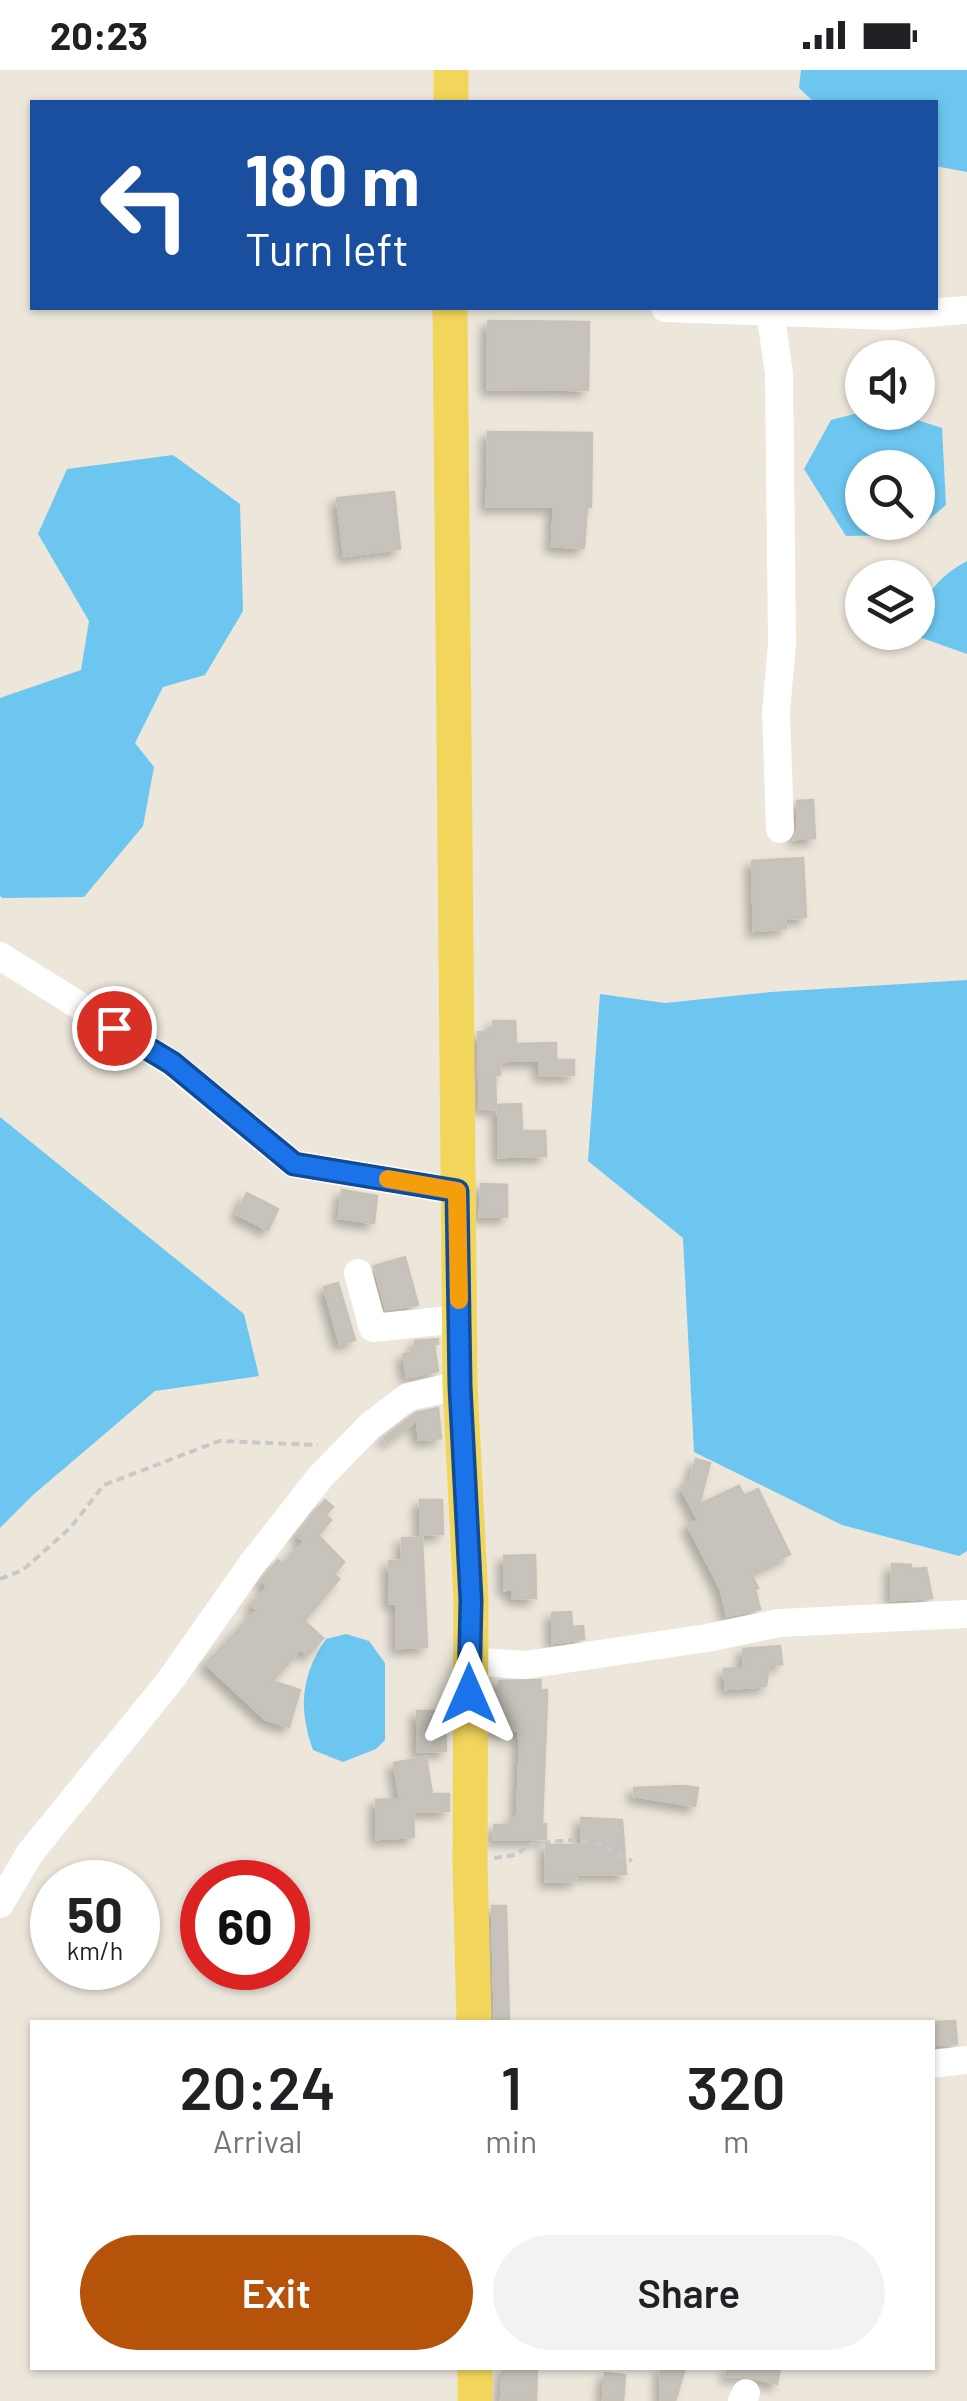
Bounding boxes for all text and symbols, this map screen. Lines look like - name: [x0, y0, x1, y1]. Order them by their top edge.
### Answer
- text: 20:23: [50, 12, 148, 58]
- text: 180 m: [245, 136, 420, 220]
- icon: left: [80, 140, 210, 270]
- text: Turn left: [245, 221, 409, 275]
- map controls: [845, 340, 935, 650]
- button: sound: [845, 340, 935, 430]
- button: search: [845, 450, 935, 540]
- button: layers: [845, 560, 935, 650]
- pin: [72, 986, 157, 1071]
- icon: arrive: [87, 1001, 142, 1056]
- position arrow: [417, 1642, 521, 1746]
- speed limit sign: 60: [180, 1860, 310, 1990]
- text: 50: [67, 1883, 123, 1943]
- text: km/h: [67, 1935, 123, 1965]
- text: 20:24: [179, 2050, 336, 2122]
- text: 1: [501, 2050, 522, 2122]
- text: 320: [687, 2050, 786, 2122]
- text: Arrival: [213, 2121, 302, 2159]
- text: min: [485, 2121, 537, 2159]
- text: m: [723, 2121, 749, 2159]
- button: Exit: [80, 2235, 473, 2350]
- button: Share: [493, 2235, 885, 2350]

